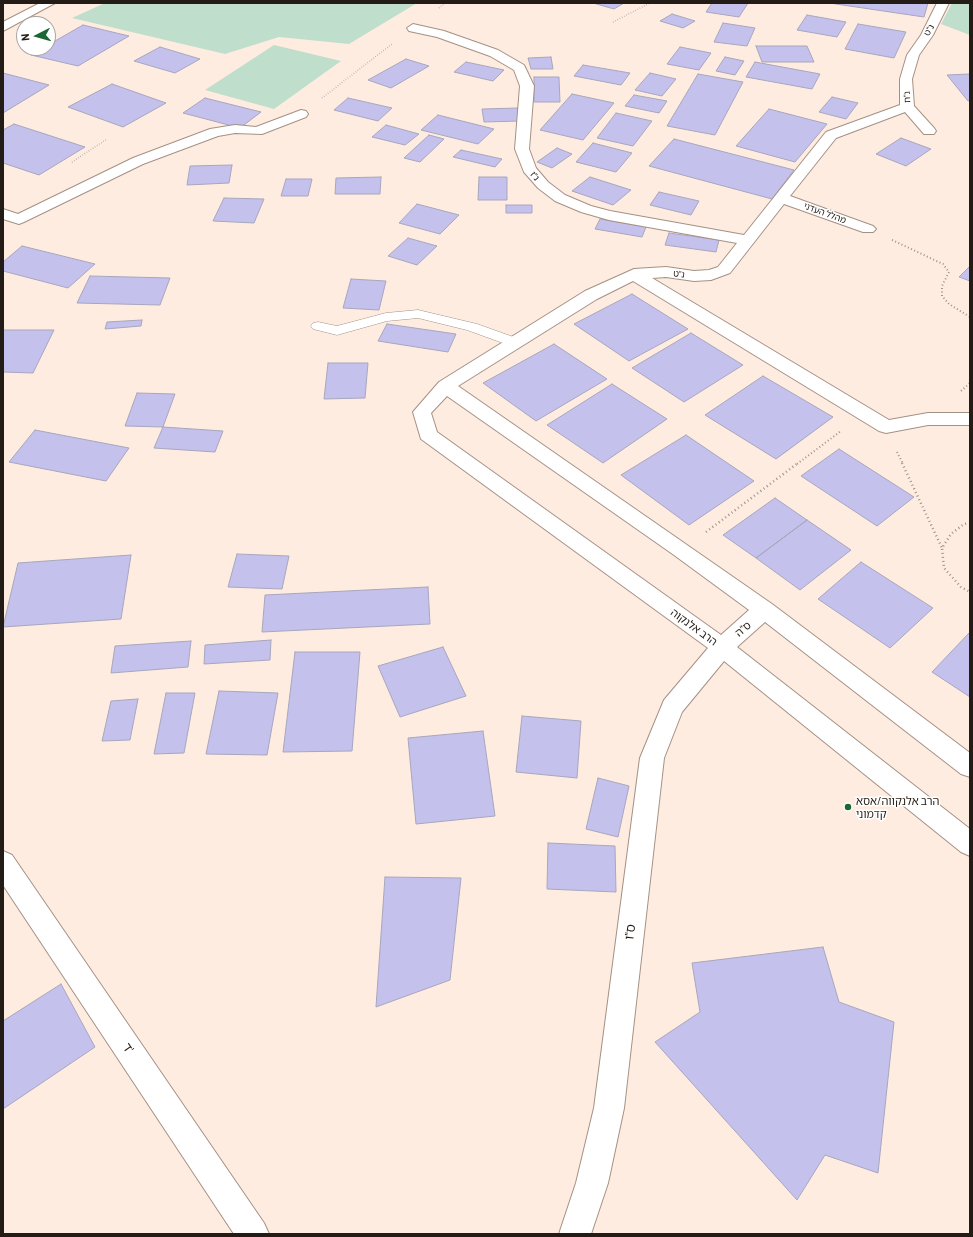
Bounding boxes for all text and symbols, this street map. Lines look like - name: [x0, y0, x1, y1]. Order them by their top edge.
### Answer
- north arrow: [16, 16, 56, 56]
- street label: נ"ט: [921, 22, 937, 38]
- text: N: [18, 33, 31, 42]
- street label: נ"ח: [901, 91, 913, 103]
- street label: נ"ז: [528, 169, 542, 183]
- street label: מהלל העדני: [802, 200, 848, 226]
- street label: נ"ט: [673, 268, 685, 280]
- street label: הרב אלנקוה: [668, 606, 720, 648]
- street label: ס"ה: [732, 618, 754, 640]
- place label: הרב אלנקווה/אסא קדמוני: [856, 794, 939, 820]
- marker: הרב אלנקווה/אסא קדמוני: [843, 802, 853, 812]
- street label: ס"ו: [621, 923, 639, 941]
- street label: ד': [119, 1040, 137, 1056]

